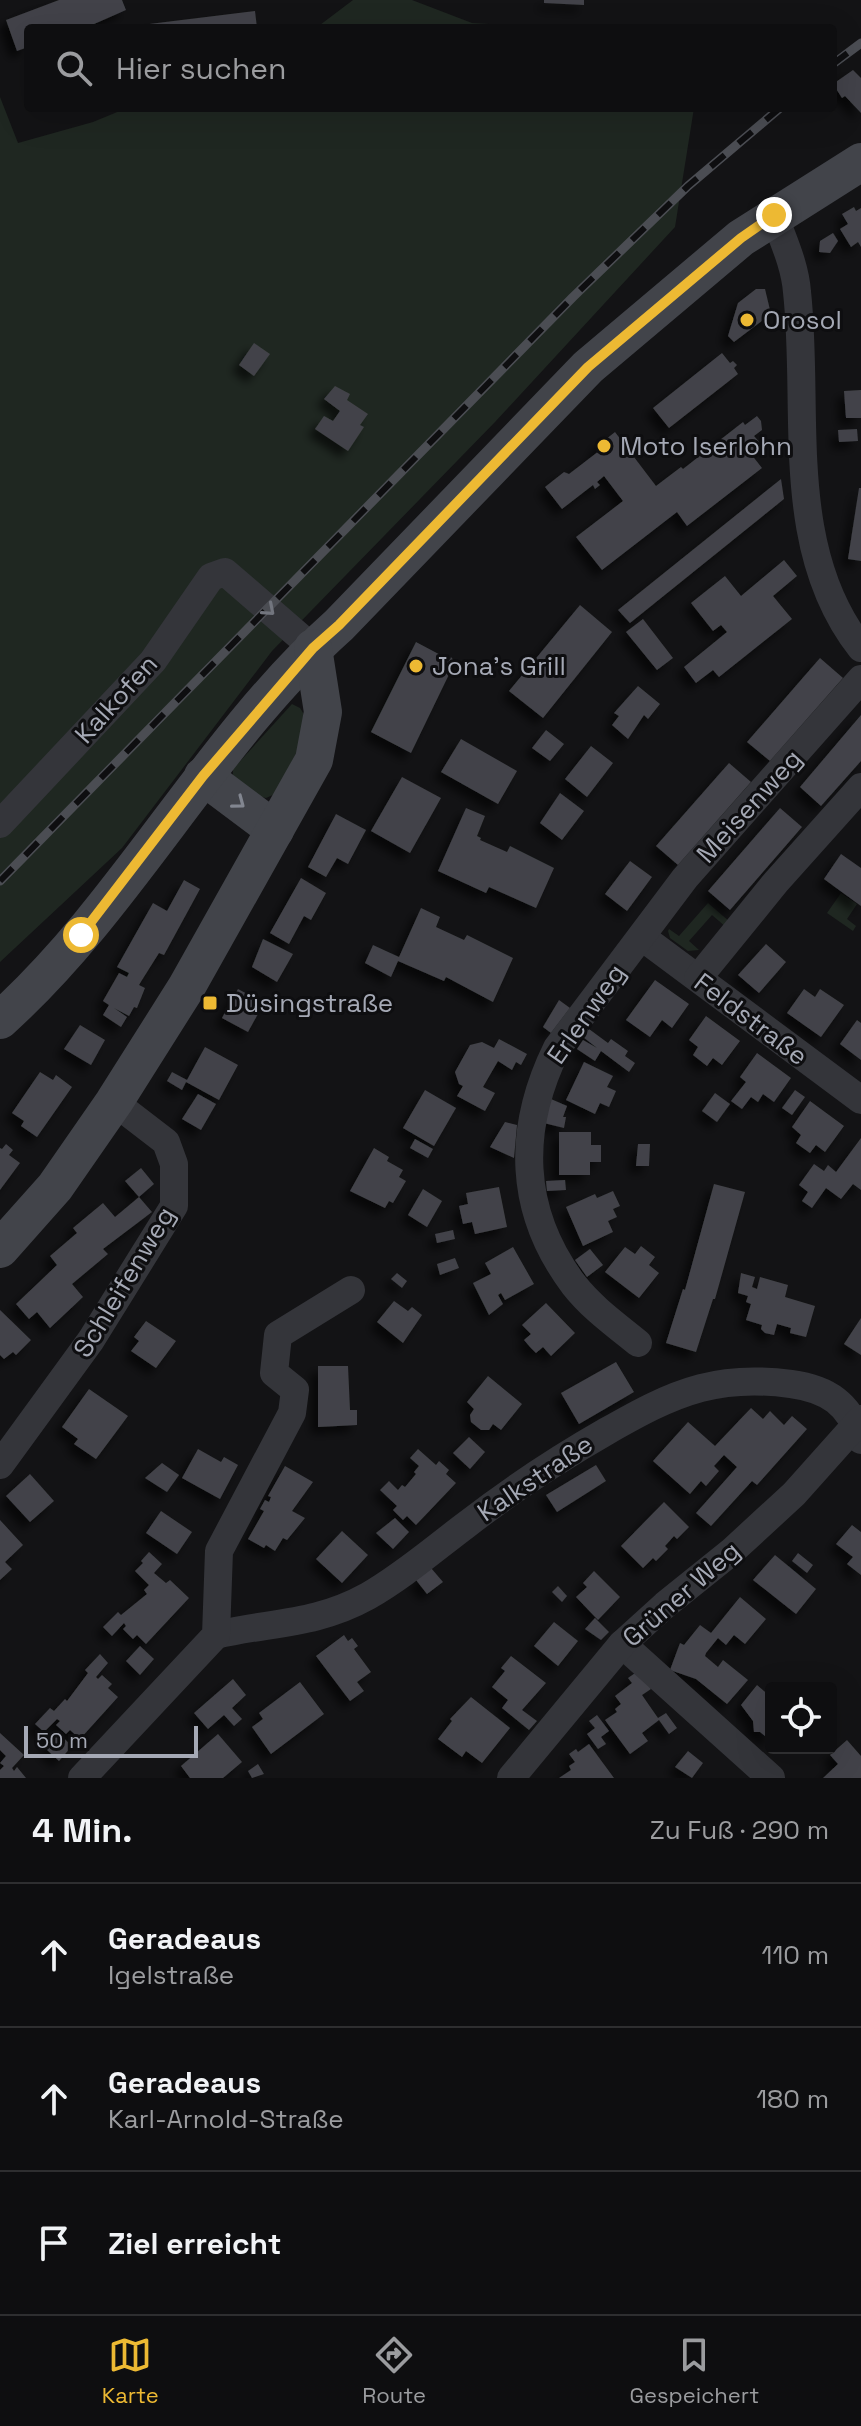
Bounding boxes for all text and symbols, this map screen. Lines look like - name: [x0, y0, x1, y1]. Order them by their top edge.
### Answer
- search box: [24, 24, 837, 112]
- icon: search: [52, 46, 96, 90]
- text: Hier suchen: [116, 49, 286, 88]
- route end: [756, 197, 792, 233]
- place label: Orosol: [763, 303, 842, 337]
- marker: Orosol: [738, 311, 756, 329]
- place label: Moto Iserlohn: [620, 429, 792, 463]
- marker: Moto Iserlohn: [595, 437, 613, 455]
- one-way arrow: [260, 600, 274, 615]
- street label: Kalkofen: [67, 647, 165, 751]
- place label: Jona's Grill: [432, 649, 566, 683]
- marker: Jona's Grill: [407, 657, 425, 675]
- street label: Meisenweg: [689, 742, 809, 870]
- one-way arrow: [230, 793, 245, 807]
- route start: [63, 917, 99, 953]
- street label: Erlenweg: [539, 957, 633, 1071]
- street label: Feldstraße: [687, 965, 815, 1073]
- place label: Düsingstraße: [226, 986, 393, 1020]
- marker: Düsingstraße: [201, 994, 219, 1012]
- street label: Schleifenweg: [66, 1200, 182, 1364]
- street label: Kalkstraße: [471, 1427, 599, 1529]
- street label: Grüner Weg: [615, 1534, 747, 1654]
- map controls: [765, 1682, 837, 1754]
- button: locate: [765, 1682, 837, 1754]
- scale bar: [24, 1722, 198, 1758]
- text: 50 m: [36, 1726, 88, 1754]
- text: 4 Min.: [32, 1809, 132, 1852]
- text: Zu Fuß · 290 m: [650, 1813, 829, 1847]
- text: Geradeaus: [108, 1919, 261, 1958]
- icon: ahead: [32, 1933, 76, 1977]
- text: 110 m: [762, 1938, 829, 1972]
- text: Igelstraße: [108, 1958, 234, 1992]
- text: Geradeaus: [108, 2063, 261, 2102]
- icon: ahead: [32, 2077, 76, 2121]
- text: 180 m: [756, 2082, 829, 2116]
- text: Karl-Arnold-Straße: [108, 2102, 344, 2136]
- icon: arrive: [32, 2221, 76, 2265]
- text: Ziel erreicht: [108, 2224, 281, 2263]
- tab: Karte: [102, 2333, 159, 2409]
- tab: Route: [362, 2333, 426, 2409]
- tab: Gespeichert: [629, 2333, 759, 2409]

